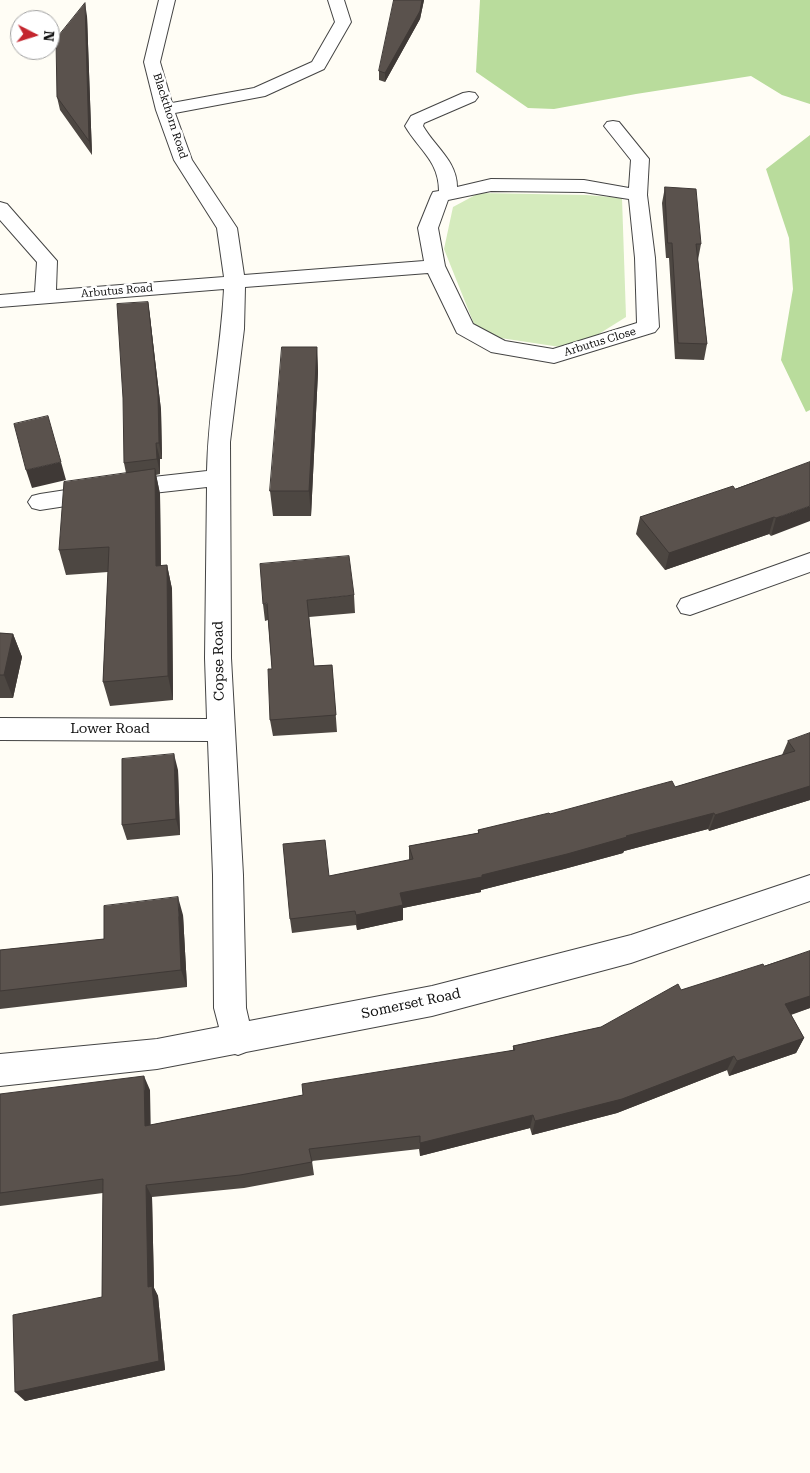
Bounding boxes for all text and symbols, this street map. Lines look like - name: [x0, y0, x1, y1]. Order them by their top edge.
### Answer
- north arrow: [10, 10, 60, 60]
- text: N: [41, 30, 57, 42]
- street label: Blackthorn Road: [150, 72, 190, 160]
- street label: Arbutus Road: [80, 281, 154, 301]
- street label: Arbutus Close: [562, 325, 638, 359]
- street label: Copse Road: [210, 621, 228, 701]
- street label: Lower Road: [70, 721, 150, 737]
- street label: Somerset Road: [360, 985, 462, 1023]

